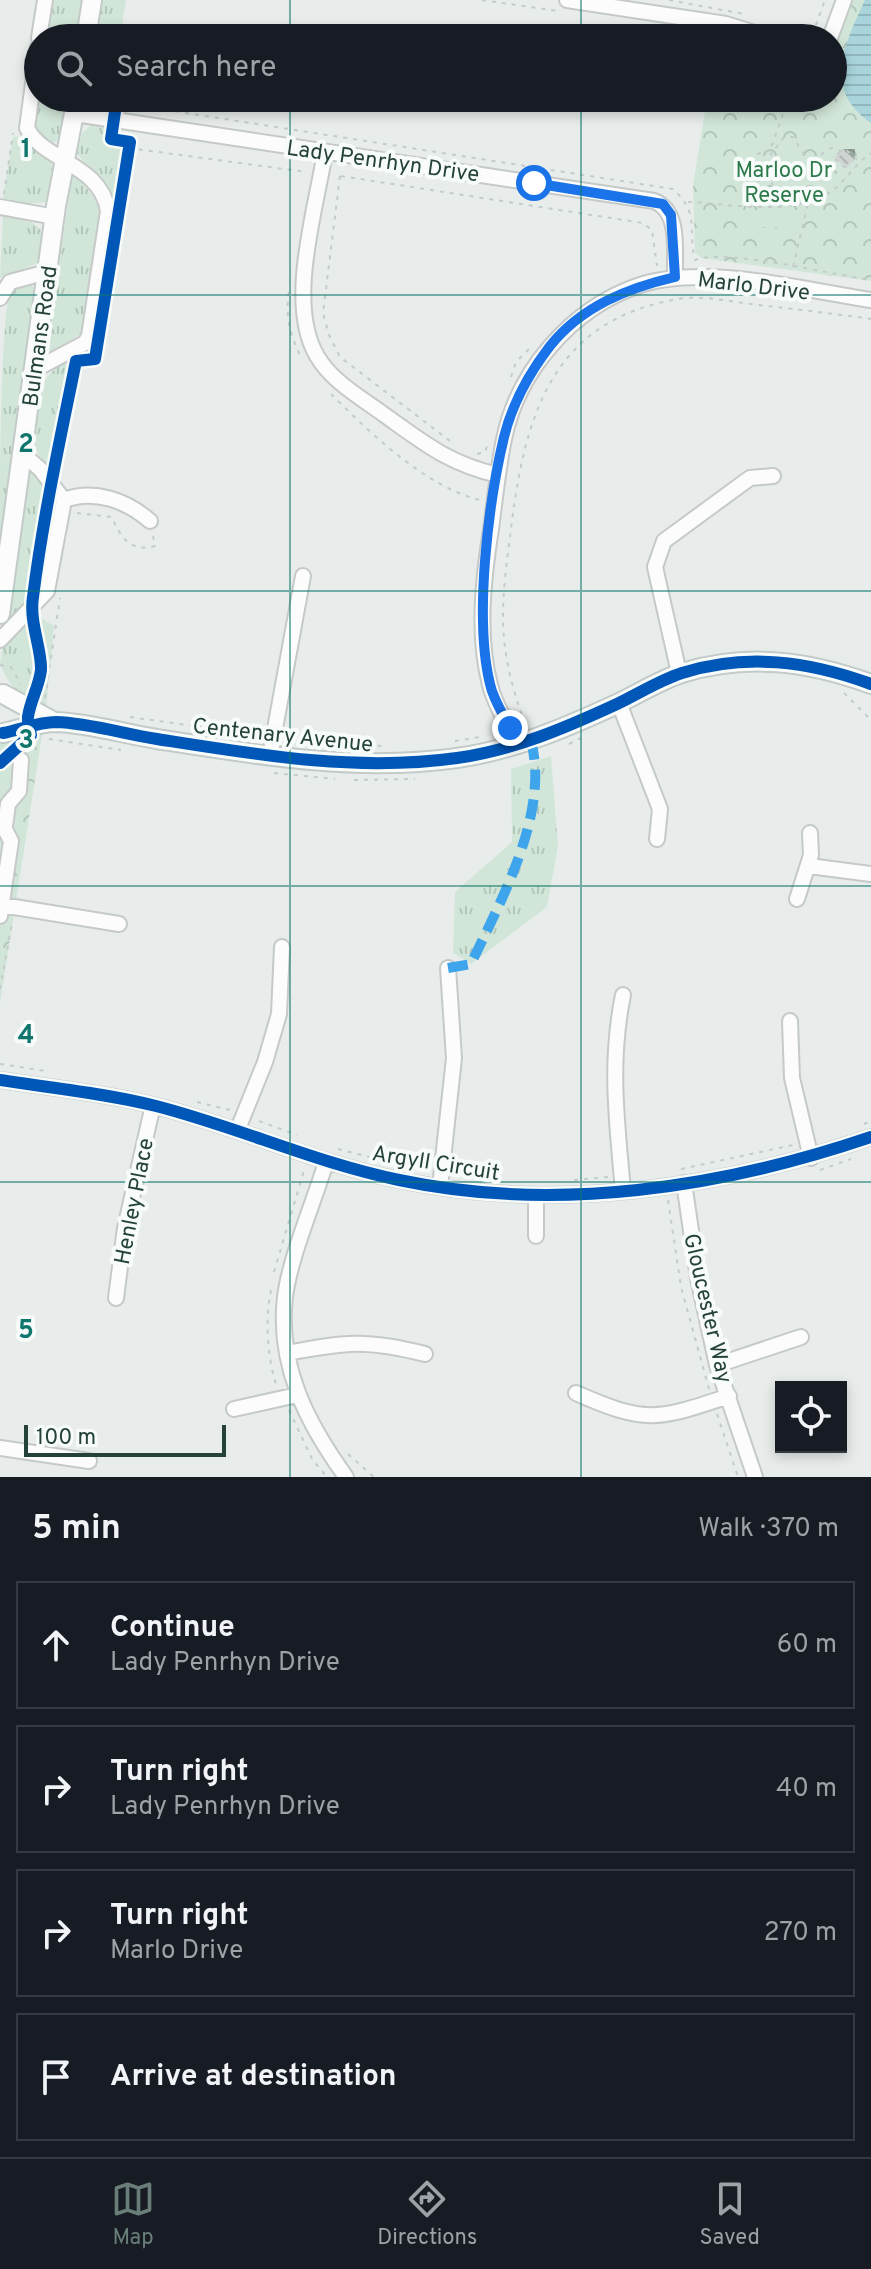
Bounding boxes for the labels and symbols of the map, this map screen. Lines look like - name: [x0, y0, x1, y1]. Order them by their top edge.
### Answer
- text: 1: [21, 134, 31, 167]
- street label: Lady Penrhyn Drive: [285, 136, 481, 189]
- park label: Marloo Dr Reserve: [736, 158, 833, 210]
- route start: [516, 165, 552, 201]
- street label: Bulmans Road: [18, 264, 65, 409]
- street label: Marlo Drive: [696, 267, 811, 308]
- text: 2: [18, 429, 34, 462]
- route end: [492, 710, 528, 746]
- street label: Centenary Avenue: [191, 714, 374, 759]
- text: 3: [18, 725, 34, 758]
- text: 4: [18, 1020, 34, 1053]
- street label: Henley Place: [110, 1136, 161, 1267]
- street label: Argyll Circuit: [370, 1141, 501, 1188]
- street label: Gloucester Way: [676, 1231, 737, 1386]
- text: 5: [18, 1315, 34, 1348]
- scale bar: [24, 1421, 226, 1457]

